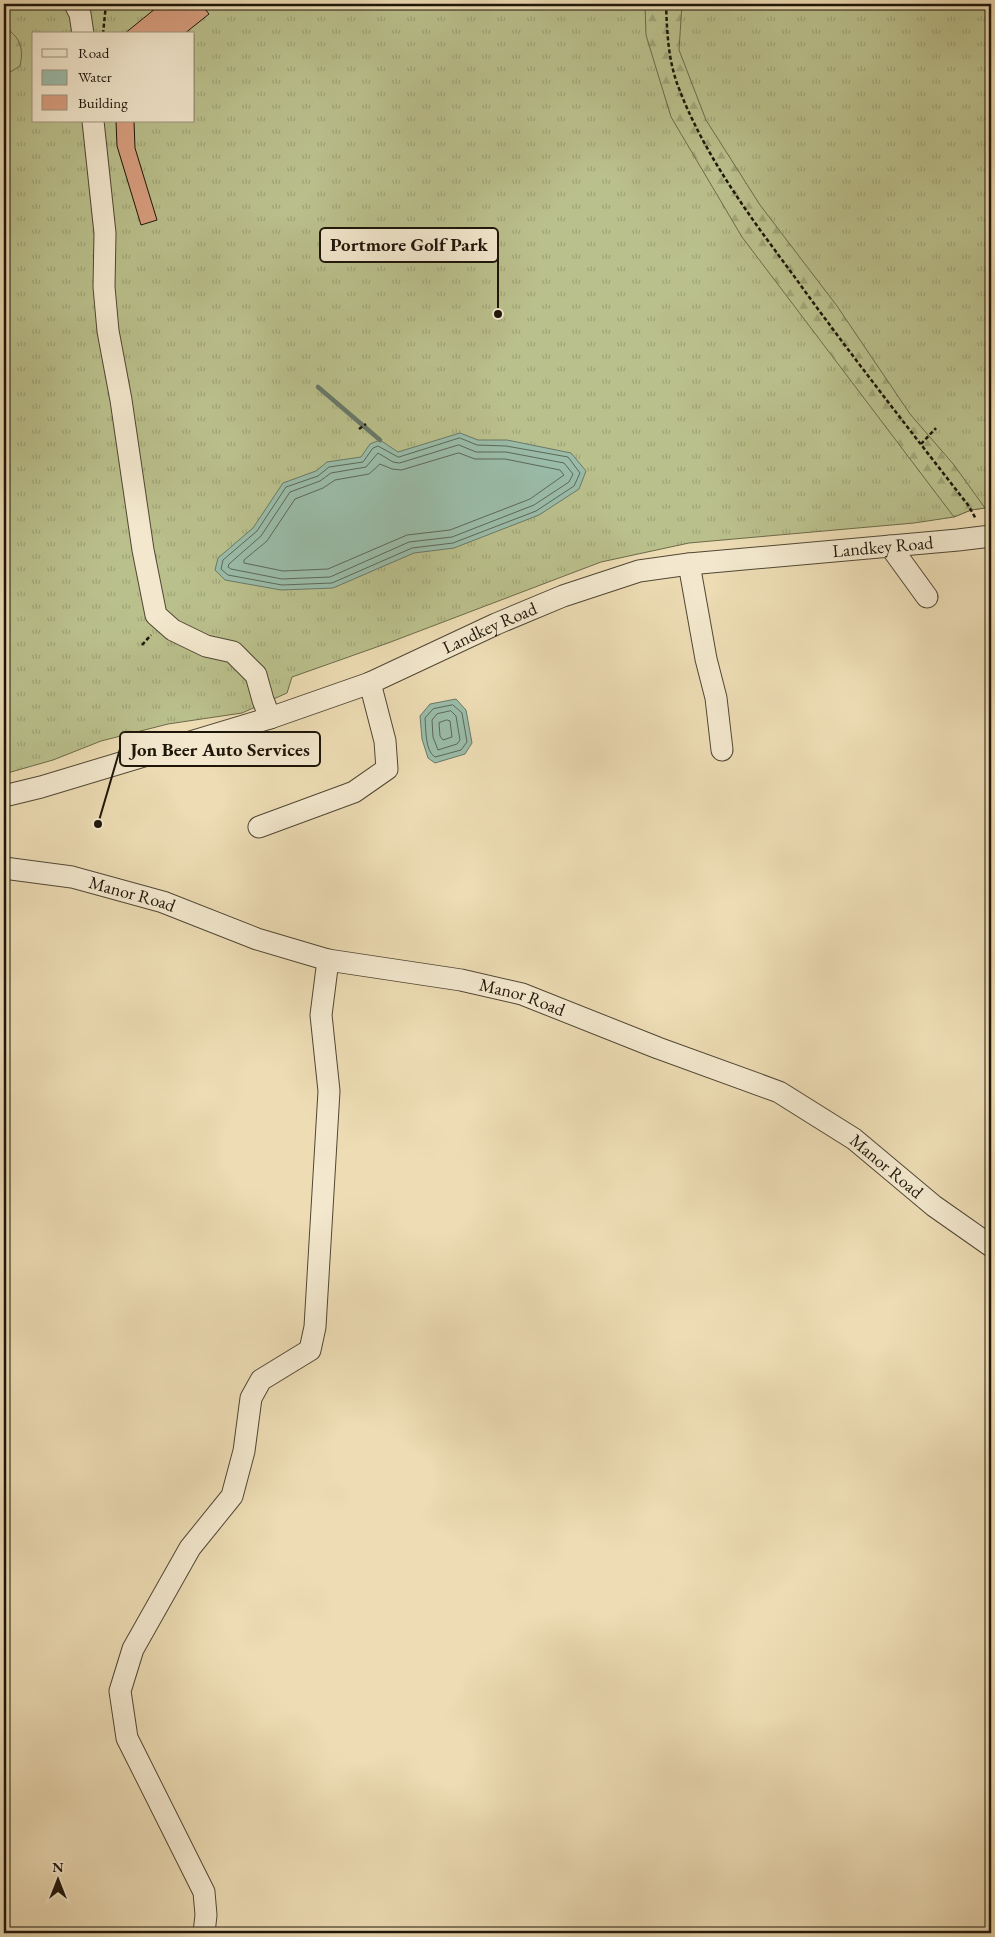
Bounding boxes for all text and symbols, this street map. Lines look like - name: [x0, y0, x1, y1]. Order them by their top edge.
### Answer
- legend: [32, 32, 195, 122]
- text: Road: [78, 43, 110, 62]
- text: Water: [78, 67, 112, 86]
- text: Building: [78, 93, 128, 112]
- callout: Portmore Golf Park: [320, 228, 498, 262]
- text: Portmore Golf Park: [330, 232, 489, 257]
- street label: Landkey Road: [831, 530, 935, 562]
- street label: Landkey Road: [439, 596, 541, 658]
- callout: Jon Beer Auto Services: [120, 732, 320, 766]
- text: Jon Beer Auto Services: [128, 737, 310, 762]
- street label: Manor Road: [86, 870, 180, 917]
- street label: Manor Road: [477, 973, 569, 1021]
- street label: Manor Road: [845, 1128, 929, 1204]
- north arrow: [32, 1854, 82, 1904]
- text: N: [52, 1858, 64, 1876]

